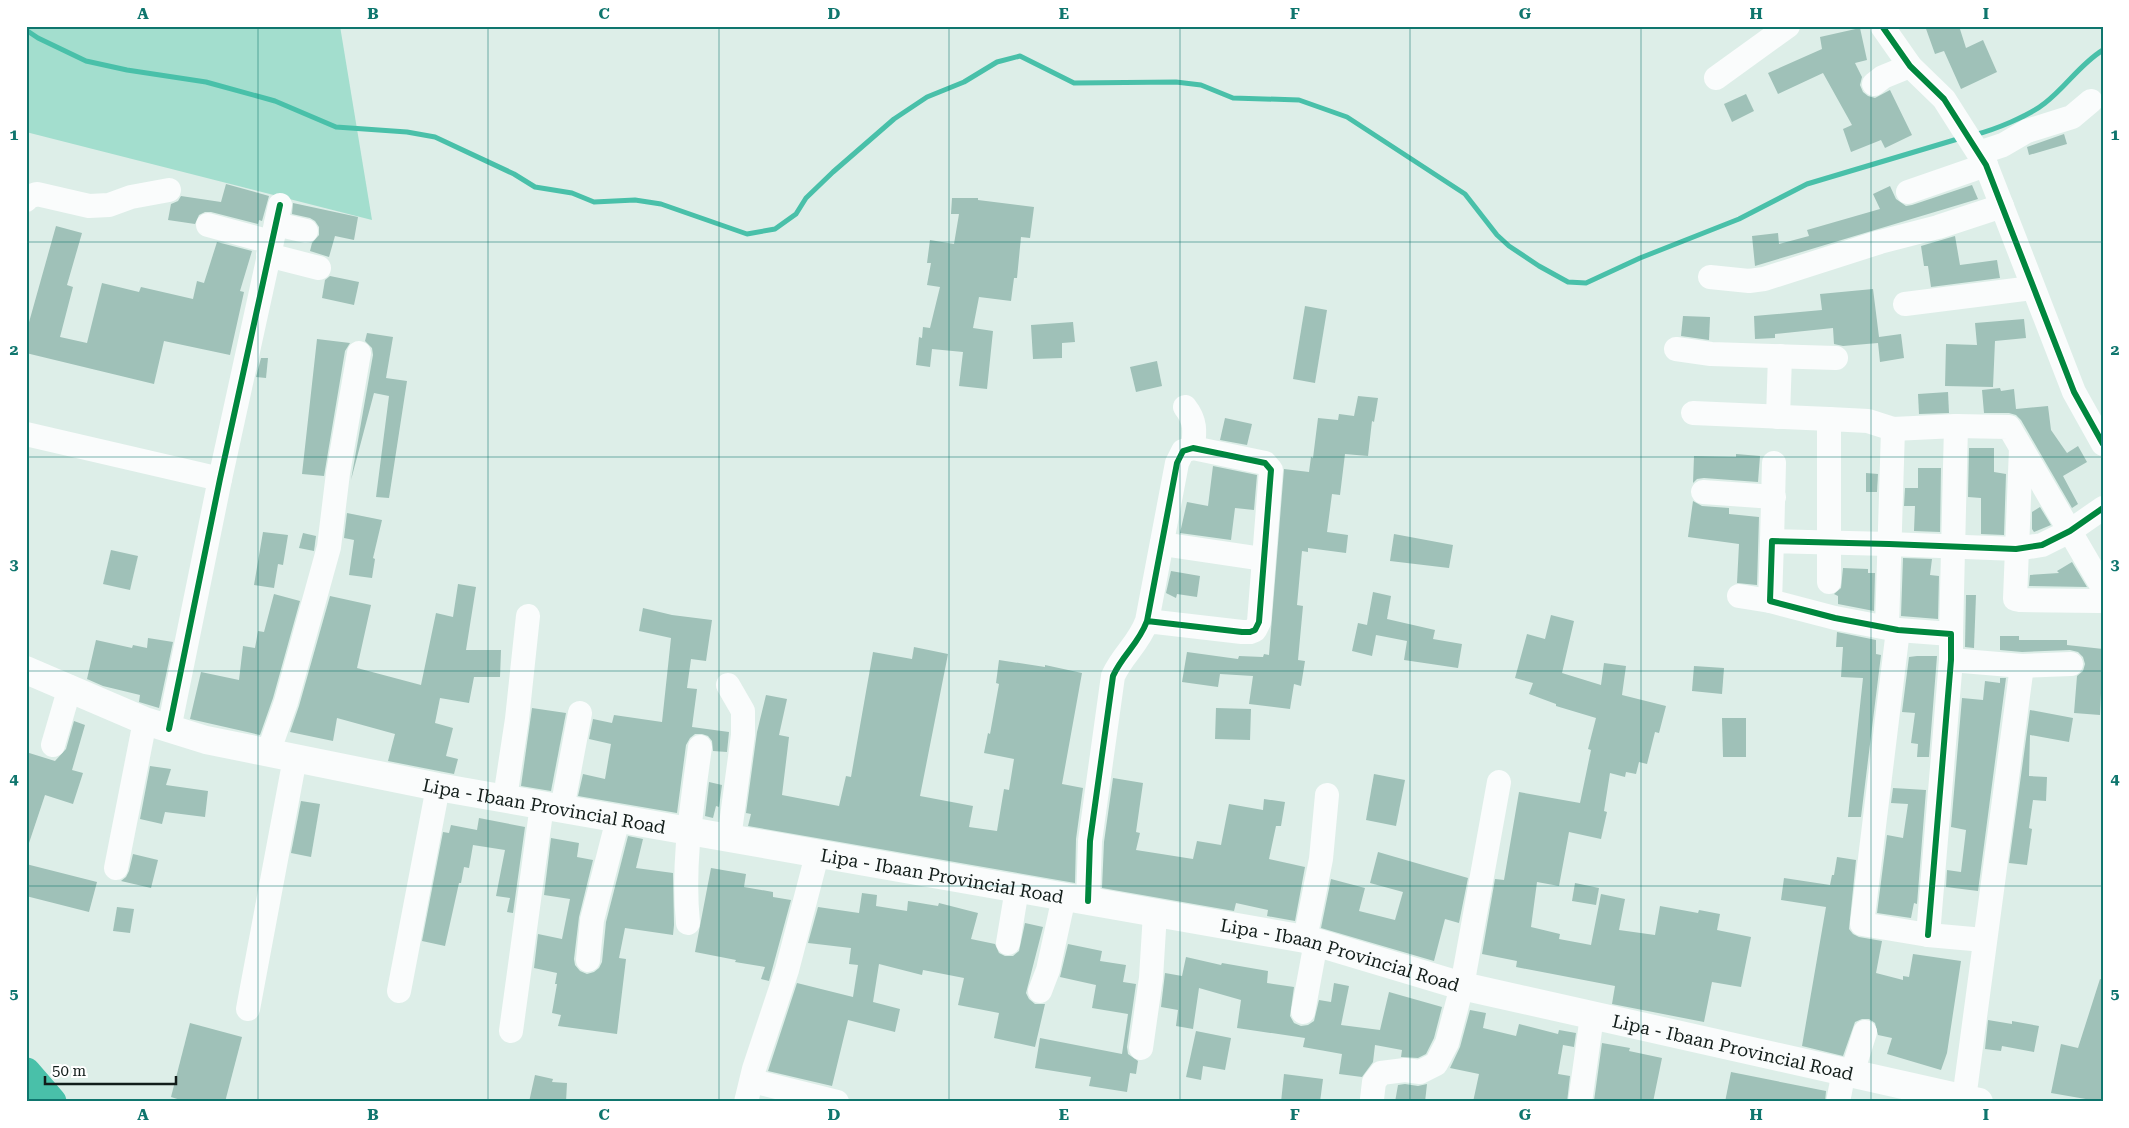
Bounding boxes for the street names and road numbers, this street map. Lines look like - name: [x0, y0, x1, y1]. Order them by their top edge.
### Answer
- street label: Lipa - Ibaan Provincial Road: [421, 774, 668, 837]
- street label: Lipa - Ibaan Provincial Road: [819, 844, 1066, 907]
- street label: Lipa - Ibaan Provincial Road: [1219, 914, 1463, 995]
- street label: Lipa - Ibaan Provincial Road: [1611, 1010, 1856, 1084]

